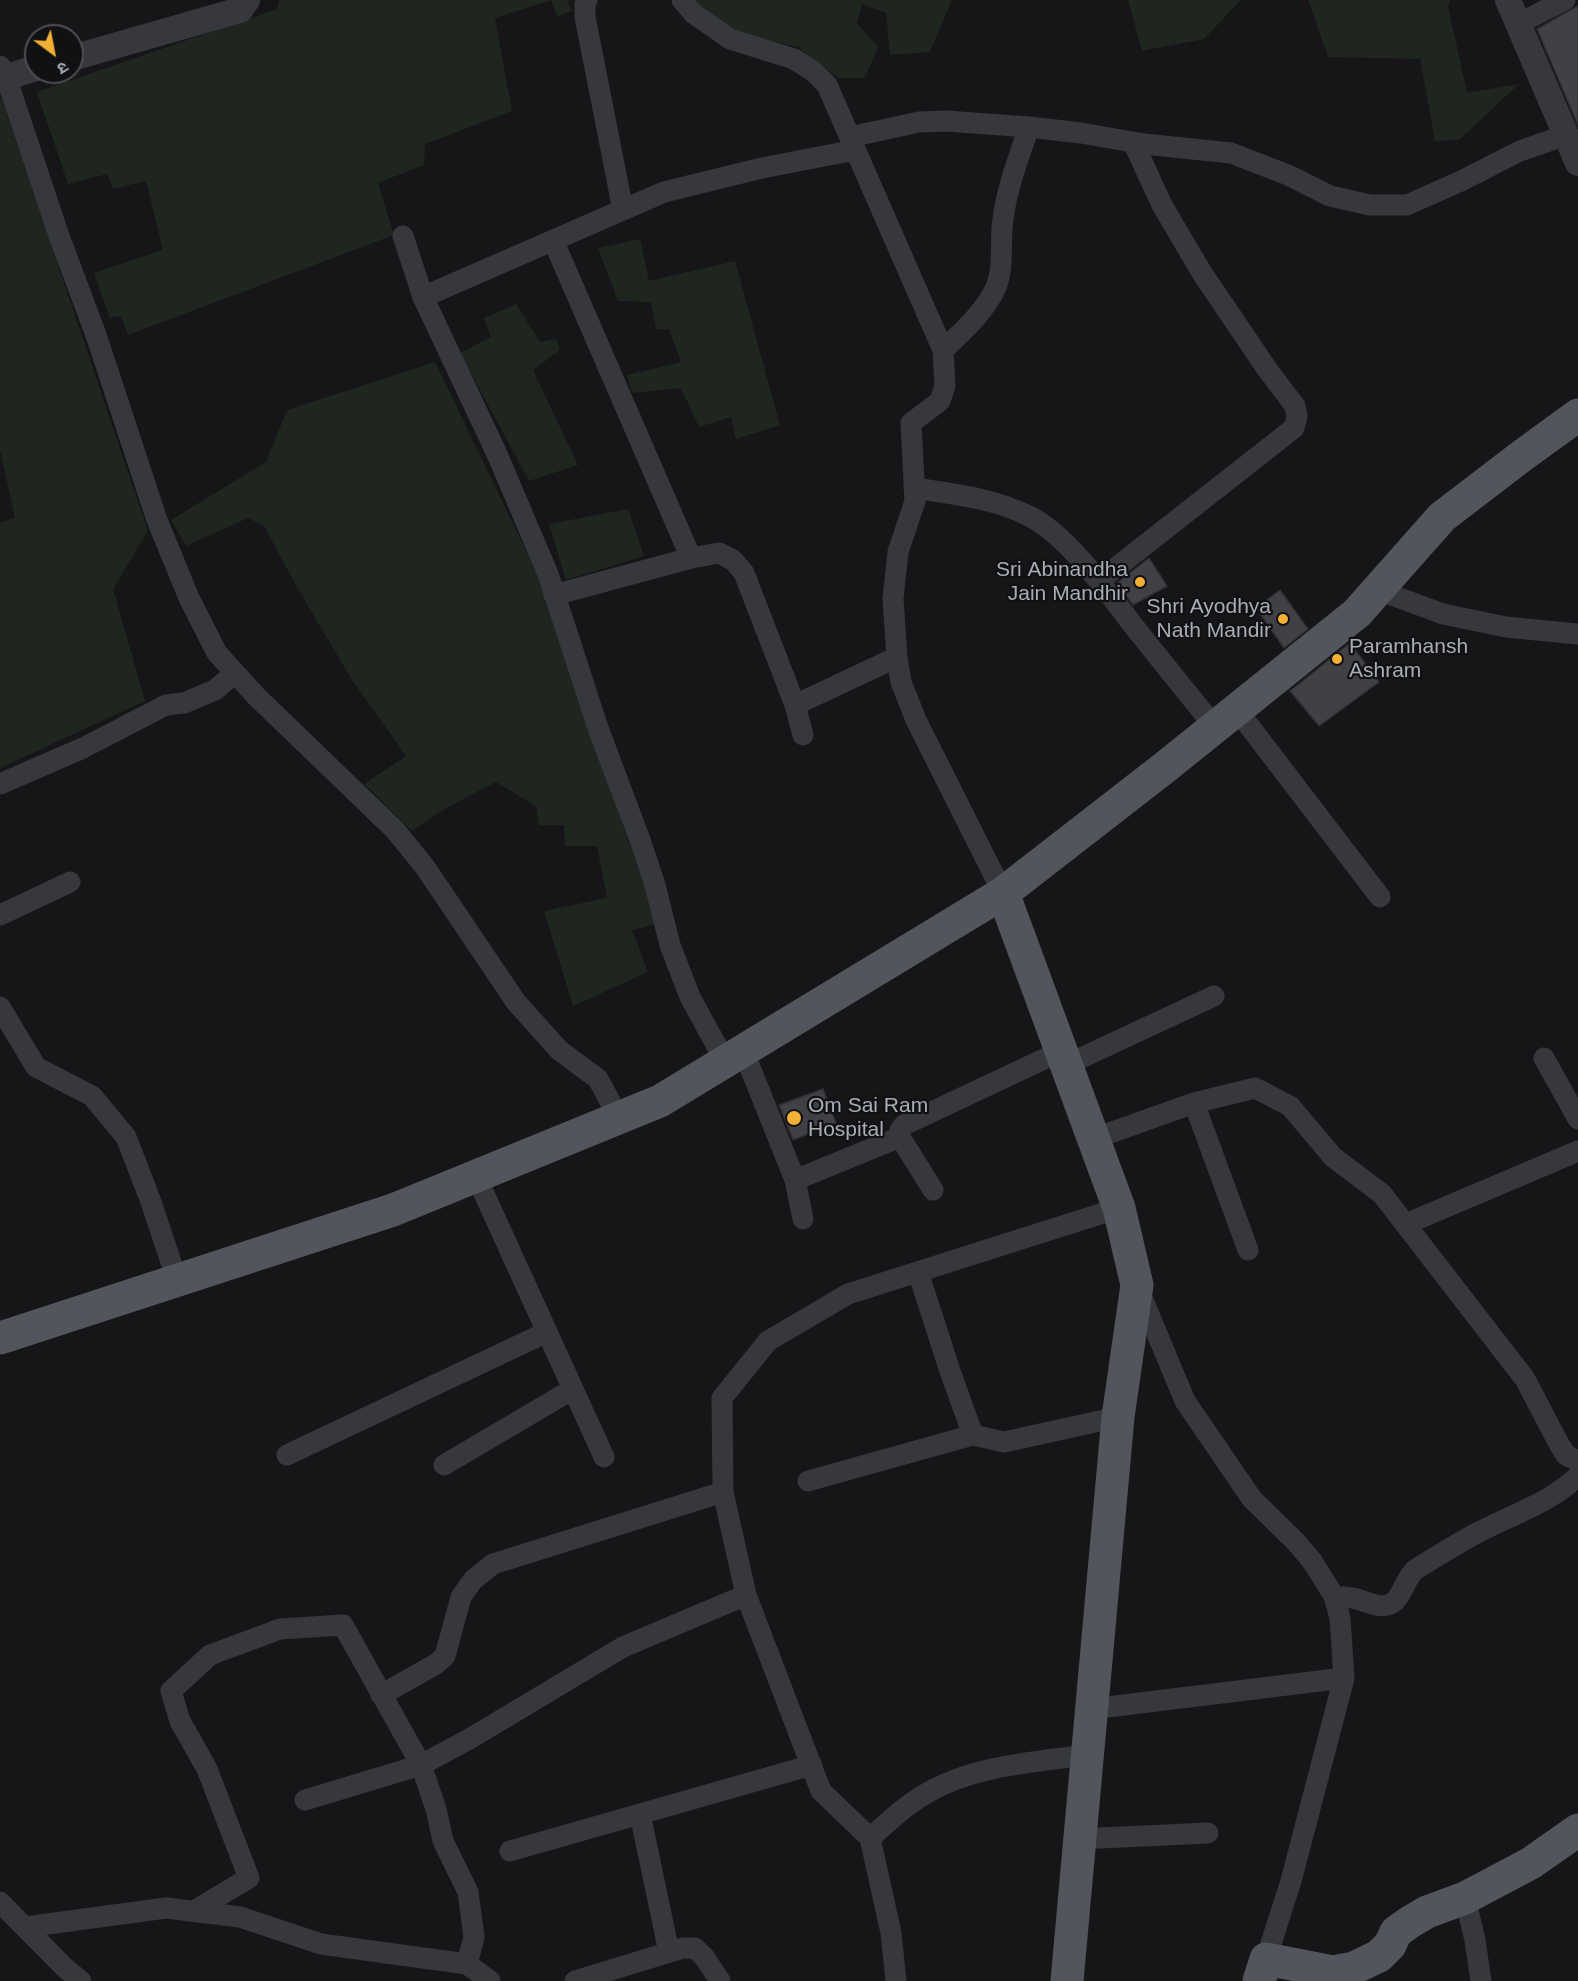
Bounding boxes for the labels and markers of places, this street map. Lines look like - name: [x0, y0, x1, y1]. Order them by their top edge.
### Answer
- place label: Sri Abinandha Jain Mandhir: [996, 557, 1128, 607]
- marker: Sri Abinandha Jain Mandhir: [1133, 575, 1147, 589]
- place label: Shri Ayodhya Nath Mandir: [1146, 594, 1271, 644]
- marker: Shri Ayodhya Nath Mandir: [1276, 612, 1290, 626]
- place label: Paramhansh Ashram: [1349, 634, 1468, 684]
- marker: Paramhansh Ashram: [1330, 652, 1344, 666]
- place label: Om Sai Ram Hospital: [808, 1093, 928, 1143]
- marker: Om Sai Ram Hospital: [785, 1109, 803, 1127]

